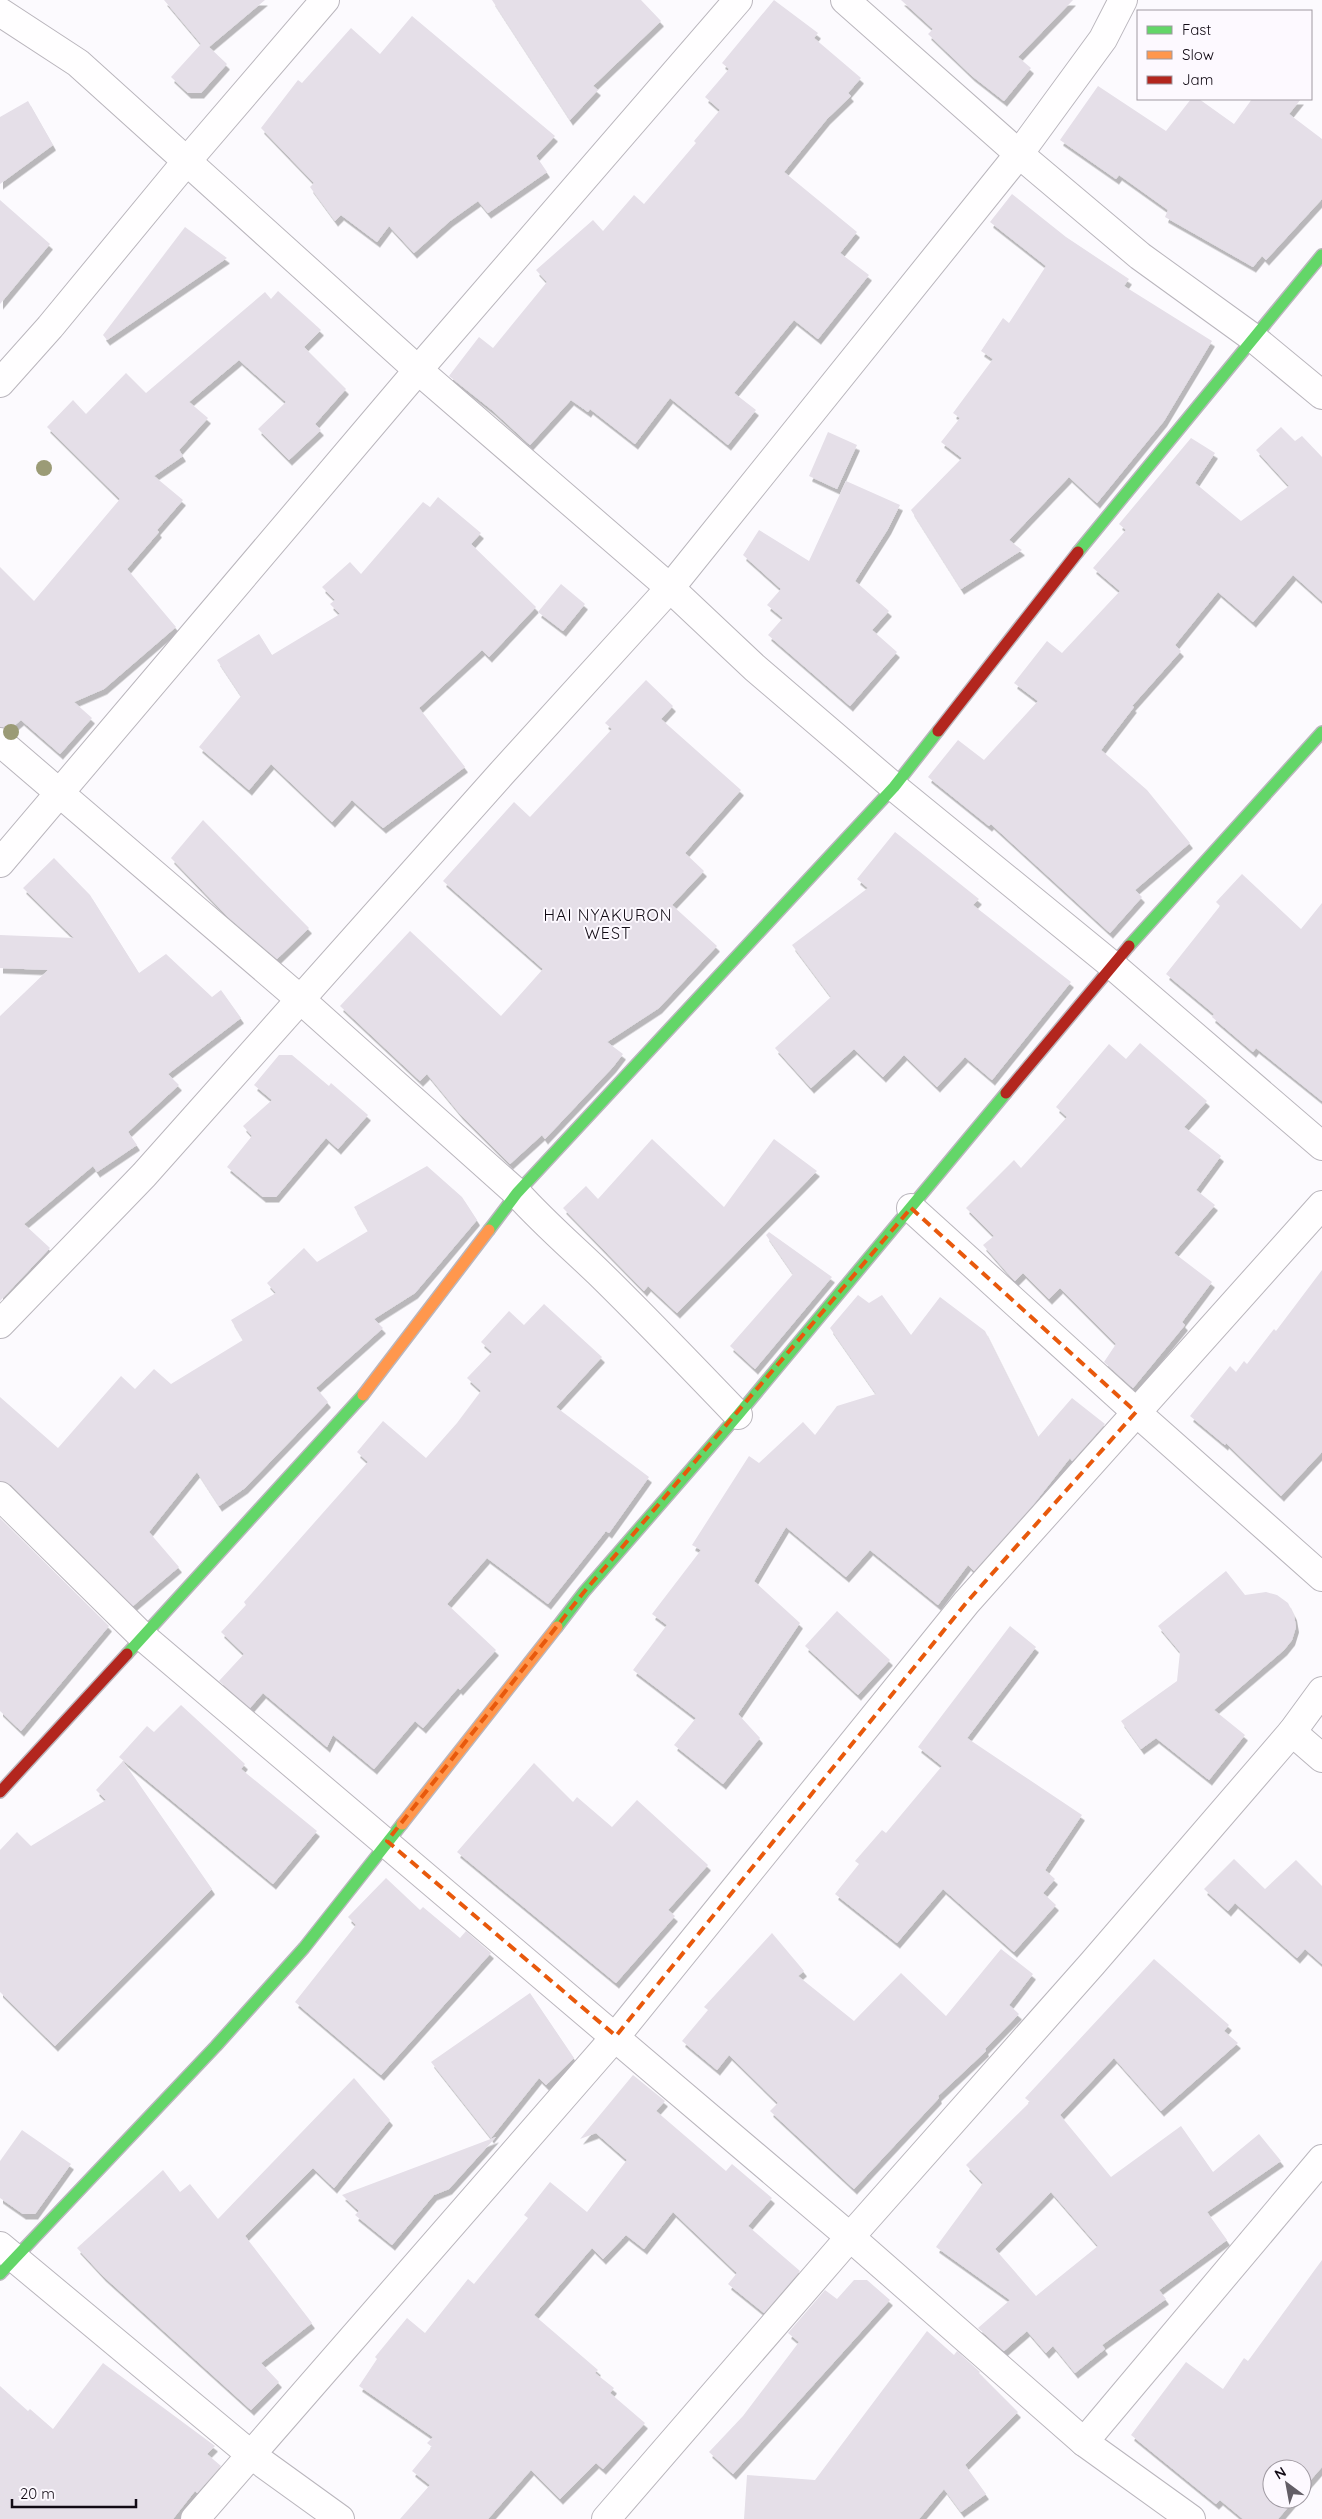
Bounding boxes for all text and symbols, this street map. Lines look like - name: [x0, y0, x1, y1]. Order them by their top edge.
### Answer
- legend: [1137, 10, 1312, 100]
- text: Fast: [1182, 20, 1211, 39]
- text: Slow: [1182, 45, 1214, 64]
- text: Jam: [1182, 70, 1213, 89]
- district label: HAI NYAKURON WEST: [544, 905, 672, 943]
- north arrow: [1262, 2459, 1312, 2509]
- text: N: [1271, 2463, 1289, 2483]
- scale bar: [12, 2476, 136, 2508]
- text: 20 m: [20, 2484, 55, 2503]

